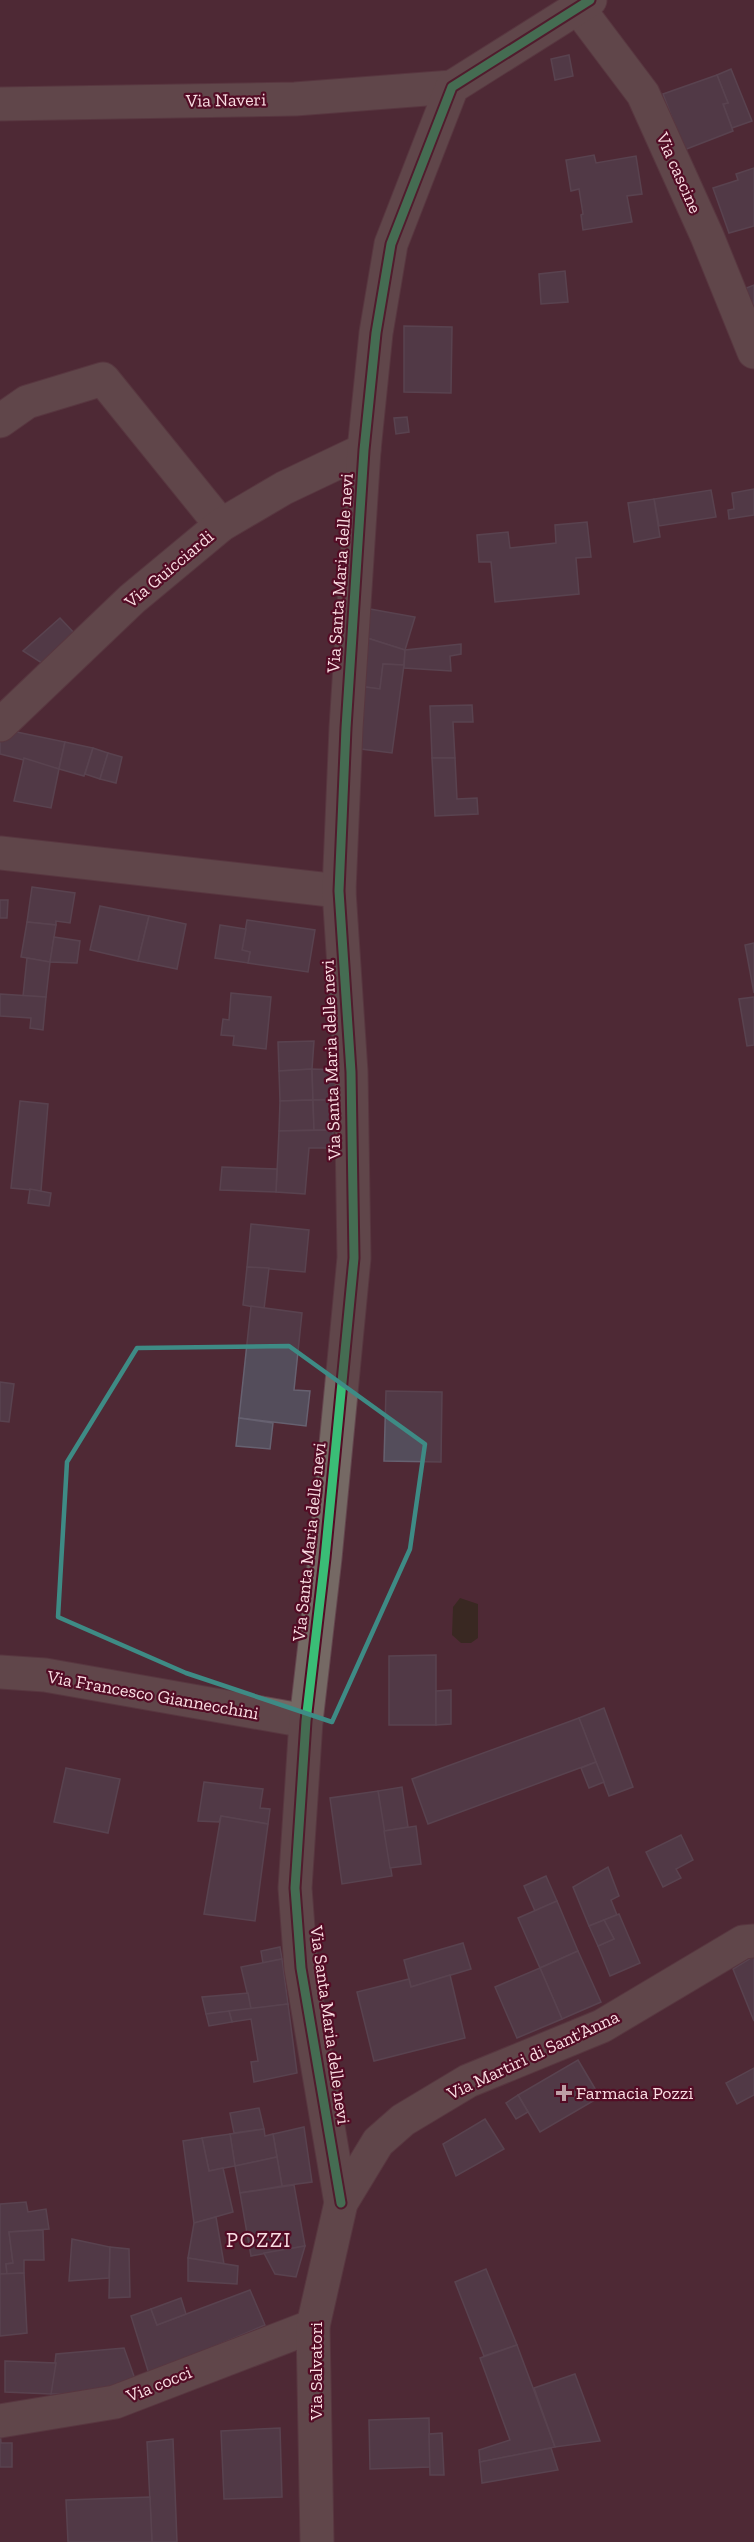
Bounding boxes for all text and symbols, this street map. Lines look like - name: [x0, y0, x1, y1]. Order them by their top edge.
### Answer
- street label: Via Naveri: [185, 88, 266, 112]
- street label: Via cascine: [651, 128, 707, 217]
- street label: Via Santa Maria delle nevi: [322, 472, 358, 675]
- street label: Via Guicciardi: [119, 525, 218, 613]
- street label: Via Santa Maria delle nevi: [317, 960, 346, 1161]
- street label: Via Santa Maria delle nevi: [287, 1441, 330, 1644]
- street label: Via Francesco Giannecchini: [45, 1665, 260, 1724]
- street label: Via Santa Maria delle nevi: [305, 1923, 355, 2126]
- street label: Via Martiri di Sant'Anna: [443, 2005, 623, 2105]
- place label: Farmacia Pozzi: [576, 2082, 693, 2104]
- marker: Farmacia Pozzi: [557, 2086, 571, 2100]
- district label: POZZI: [226, 2227, 292, 2252]
- street label: Via Salvatori: [305, 2322, 327, 2421]
- street label: Via cocci: [122, 2361, 195, 2407]

